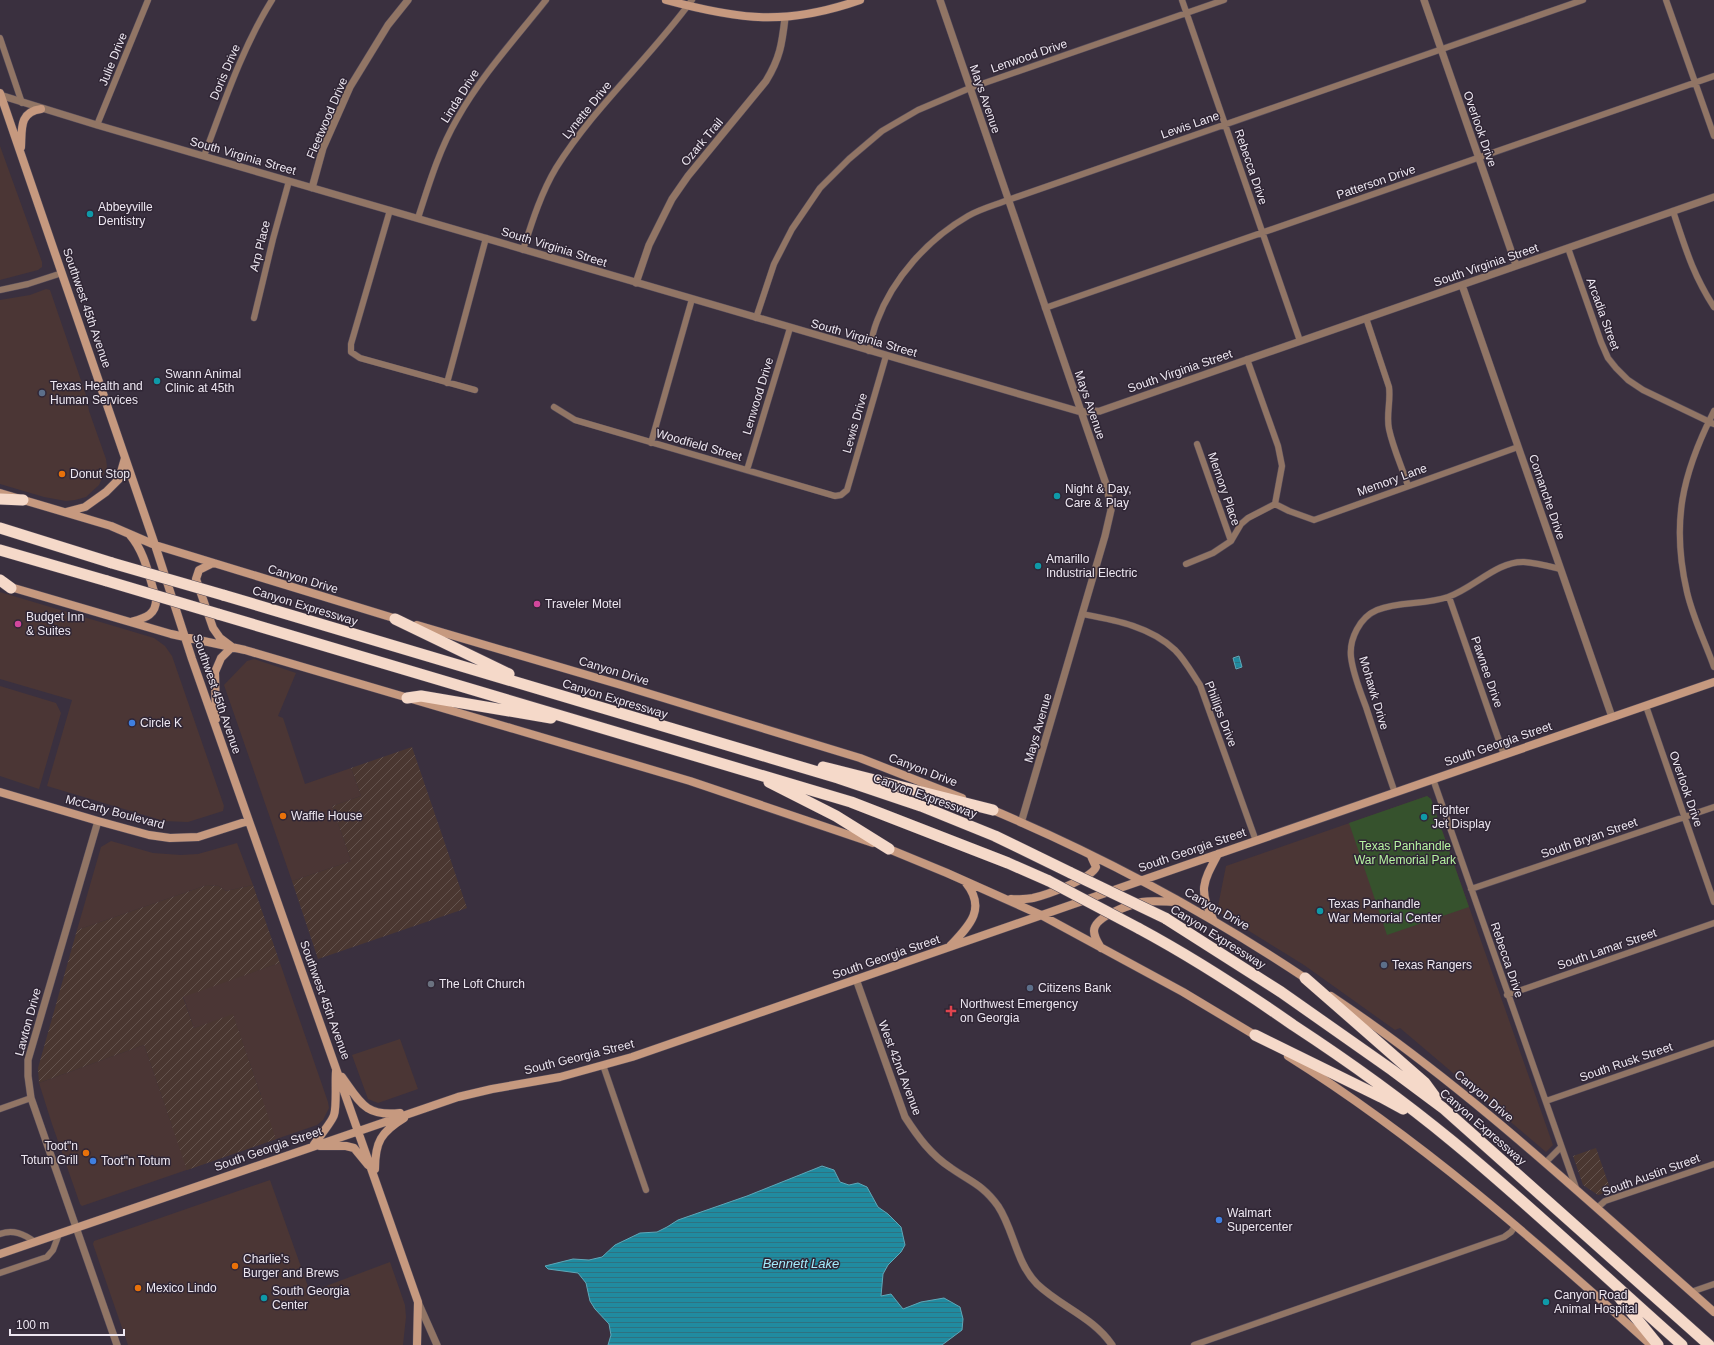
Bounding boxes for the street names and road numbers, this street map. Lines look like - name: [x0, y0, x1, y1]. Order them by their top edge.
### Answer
- street label: Julie Drive: [96, 30, 130, 88]
- street label: Lenwood Drive: [989, 36, 1069, 76]
- street label: Doris Drive: [207, 42, 243, 102]
- street label: Mays Avenue: [967, 63, 1003, 136]
- street label: Linda Drive: [438, 66, 482, 125]
- street label: Fleetwood Drive: [304, 75, 351, 161]
- street label: Lynette Drive: [559, 78, 615, 142]
- street label: Overlook Drive: [1460, 89, 1500, 169]
- street label: Lewis Lane: [1159, 108, 1221, 142]
- street label: Ozark Trail: [678, 115, 726, 169]
- street label: Rebecca Drive: [1232, 128, 1271, 207]
- street label: South Virginia Street: [188, 134, 298, 178]
- street label: Patterson Drive: [1335, 162, 1418, 202]
- street label: Arp Place: [247, 219, 273, 273]
- street label: South Virginia Street: [499, 224, 609, 270]
- street label: South Virginia Street: [1432, 240, 1541, 290]
- street label: Southwest 45th Avenue: [60, 246, 114, 370]
- street label: Arcadia Street: [1583, 276, 1623, 353]
- street label: South Virginia Street: [809, 316, 919, 360]
- street label: South Virginia Street: [1126, 346, 1235, 396]
- street label: Lenwood Drive: [740, 355, 776, 436]
- street label: Mays Avenue: [1072, 369, 1108, 442]
- street label: Lewis Drive: [840, 391, 870, 455]
- street label: Woodfield Street: [655, 426, 744, 464]
- street label: Memory Place: [1205, 450, 1243, 528]
- street label: Comanche Drive: [1526, 452, 1568, 542]
- street label: Memory Lane: [1355, 461, 1429, 499]
- street label: Canyon Drive: [266, 562, 340, 596]
- street label: Canyon Expressway: [251, 583, 359, 629]
- street label: Southwest 45th Avenue: [190, 632, 244, 756]
- street label: Pawnee Drive: [1468, 634, 1506, 710]
- street label: Canyon Drive: [577, 654, 651, 688]
- street label: Mohawk Drive: [1356, 655, 1392, 732]
- street label: Canyon Expressway: [561, 676, 669, 722]
- street label: Phillips Drive: [1202, 679, 1240, 749]
- street label: Mays Avenue: [1021, 691, 1055, 764]
- street label: South Georgia Street: [1442, 719, 1554, 769]
- street label: Overlook Drive: [1666, 749, 1706, 829]
- street label: Canyon Drive: [887, 750, 960, 790]
- street label: Canyon Expressway: [871, 771, 979, 821]
- street label: McCarty Boulevard: [64, 792, 166, 832]
- street label: South Bryan Street: [1539, 815, 1640, 861]
- street label: South Georgia Street: [1136, 825, 1248, 875]
- street label: Canyon Drive: [1182, 885, 1252, 933]
- street label: Canyon Expressway: [1168, 902, 1268, 972]
- street label: Rebecca Drive: [1488, 921, 1527, 1000]
- street label: South Lamar Street: [1556, 925, 1659, 973]
- street label: South Georgia Street: [830, 932, 942, 982]
- street label: Southwest 45th Avenue: [297, 938, 353, 1062]
- street label: Lawton Drive: [12, 986, 44, 1058]
- street label: West 42nd Avenue: [875, 1019, 925, 1118]
- street label: South Georgia Street: [523, 1036, 636, 1077]
- street label: South Rusk Street: [1578, 1039, 1675, 1084]
- street label: Canyon Drive: [1452, 1067, 1517, 1125]
- street label: Canyon Expressway: [1437, 1086, 1529, 1168]
- street label: South Georgia Street: [212, 1124, 324, 1174]
- street label: South Austin Street: [1600, 1151, 1702, 1199]

